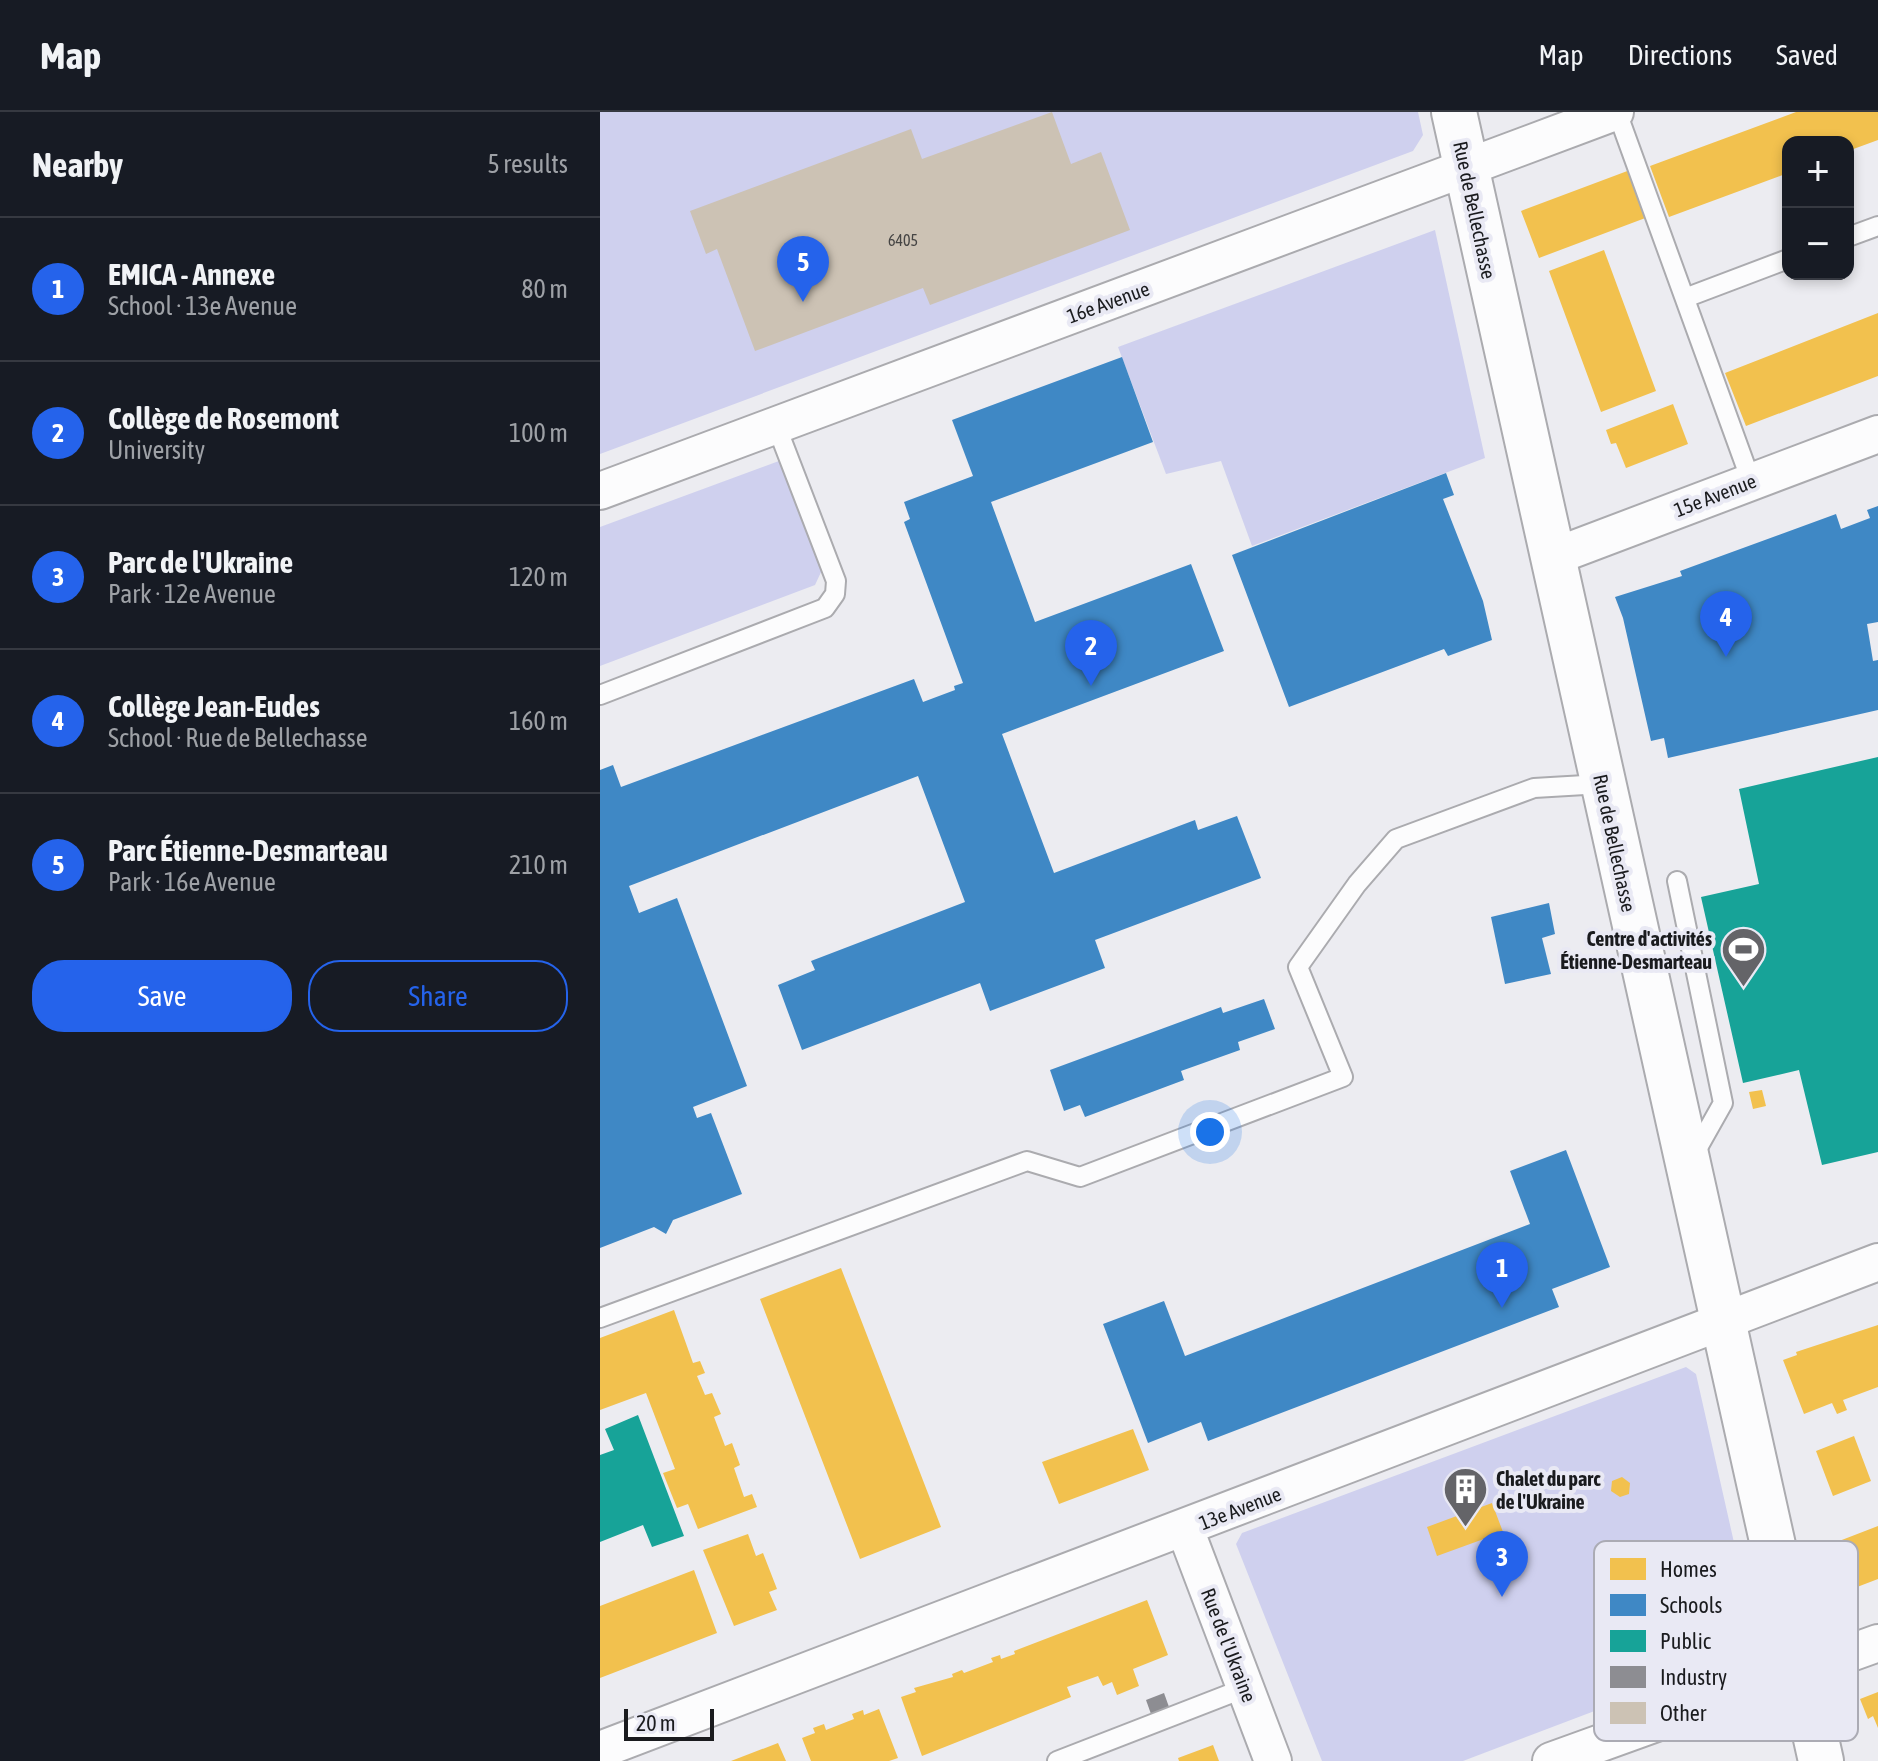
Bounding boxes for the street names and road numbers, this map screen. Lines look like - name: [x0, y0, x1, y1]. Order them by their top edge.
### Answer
- street label: Rue de Bellechasse: [1449, 139, 1501, 281]
- street label: 16e Avenue: [1064, 276, 1152, 328]
- street label: 15e Avenue: [1671, 469, 1759, 521]
- street label: Rue de Bellechasse: [1589, 772, 1641, 914]
- street label: 13e Avenue: [1196, 1482, 1284, 1534]
- street label: Rue de l'Ukraine: [1197, 1585, 1261, 1705]

